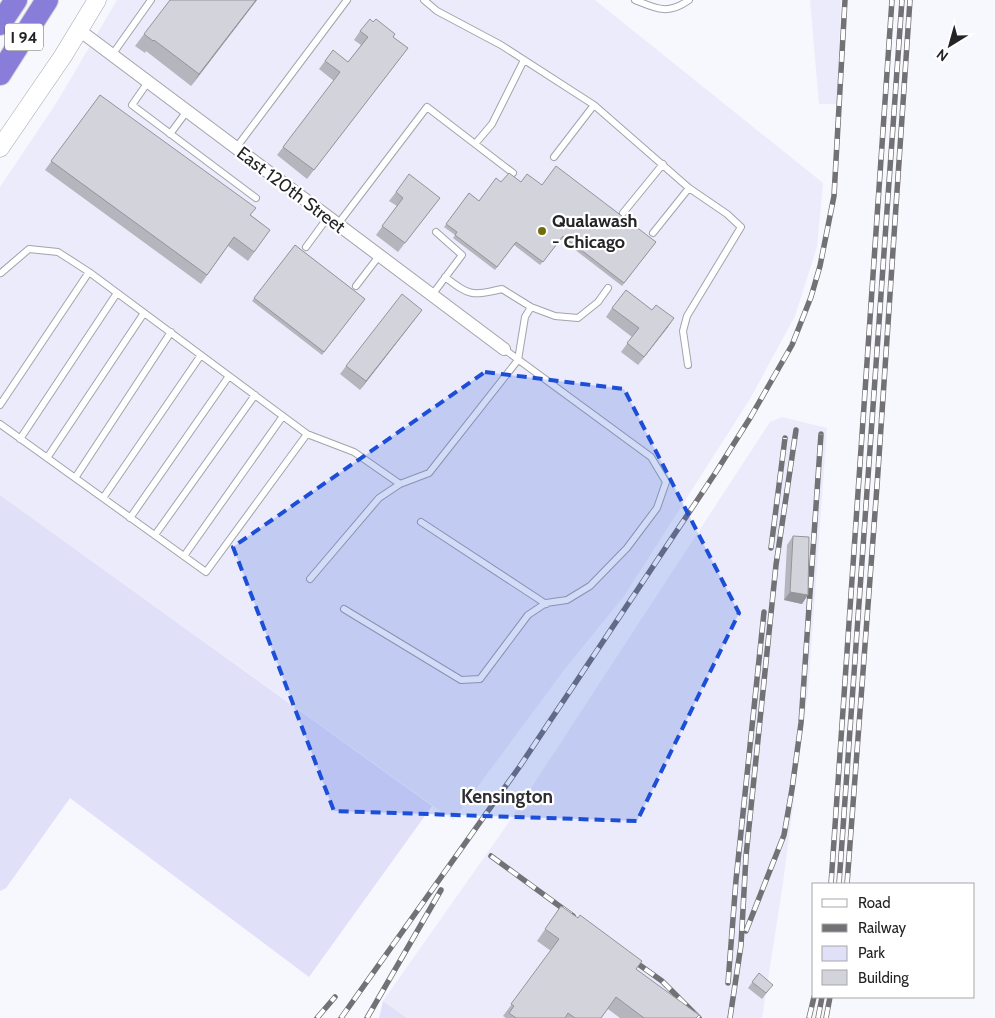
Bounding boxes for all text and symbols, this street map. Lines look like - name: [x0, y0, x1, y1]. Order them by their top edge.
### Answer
- north arrow: [925, 20, 975, 70]
- road number: I 94: [5, 24, 43, 51]
- text: N: [933, 45, 952, 66]
- street label: East 120th Street: [232, 142, 350, 238]
- place label: Qualawash - Chicago: [552, 210, 637, 253]
- marker: Qualawash - Chicago: [536, 225, 548, 237]
- district label: Kensington: [461, 785, 553, 808]
- legend: [812, 883, 975, 998]
- text: Road: [858, 894, 891, 912]
- text: Railway: [858, 919, 907, 937]
- text: Park: [858, 944, 885, 962]
- text: Building: [858, 969, 909, 987]

